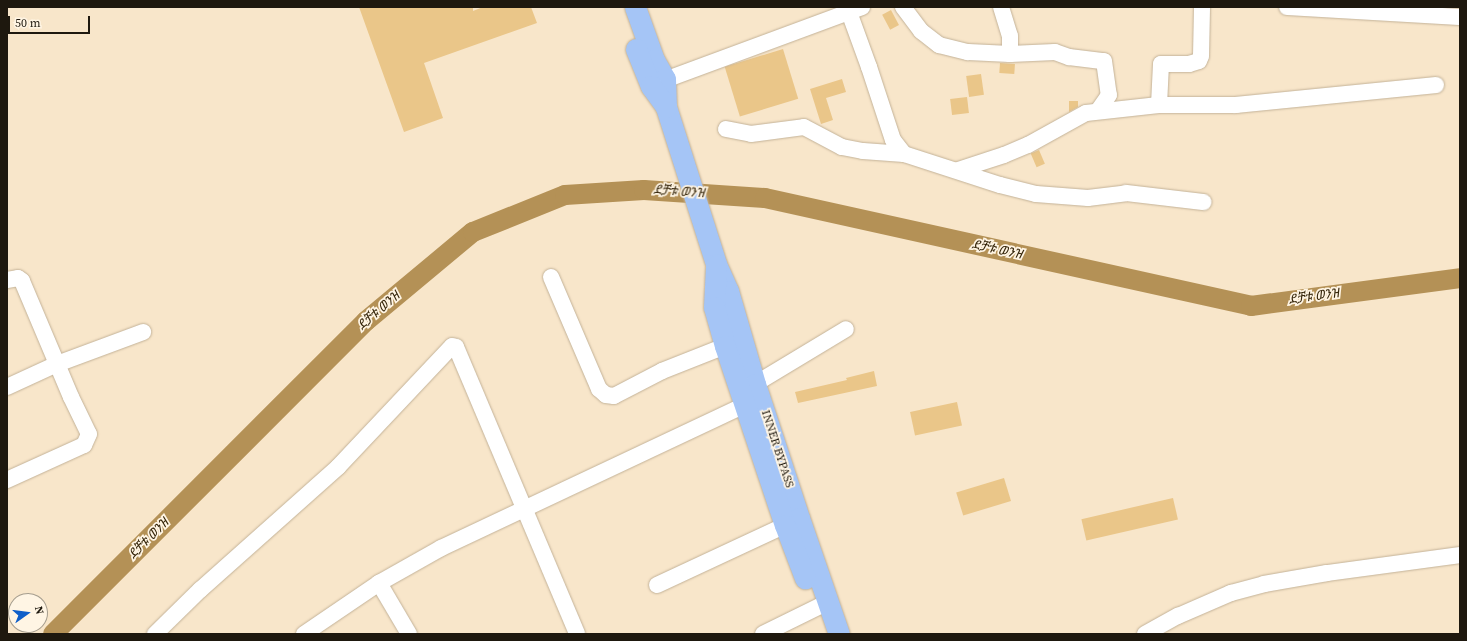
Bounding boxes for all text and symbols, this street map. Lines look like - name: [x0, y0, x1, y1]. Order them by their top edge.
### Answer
- scale bar: [10, 8, 92, 34]
- text: 50 m: [15, 15, 41, 31]
- water label: ደቻቱ ወንዝ: [653, 182, 705, 202]
- water label: ደቻቱ ወንዝ: [970, 237, 1024, 263]
- water label: ደቻቱ ወንዝ: [1288, 286, 1340, 308]
- water label: ደቻቱ ወንዝ: [355, 288, 403, 334]
- street label: INNER BYPASS: [758, 408, 796, 490]
- water label: ደቻቱ ወንዝ: [125, 515, 173, 563]
- north arrow: [8, 593, 48, 633]
- text: N: [31, 605, 47, 616]

